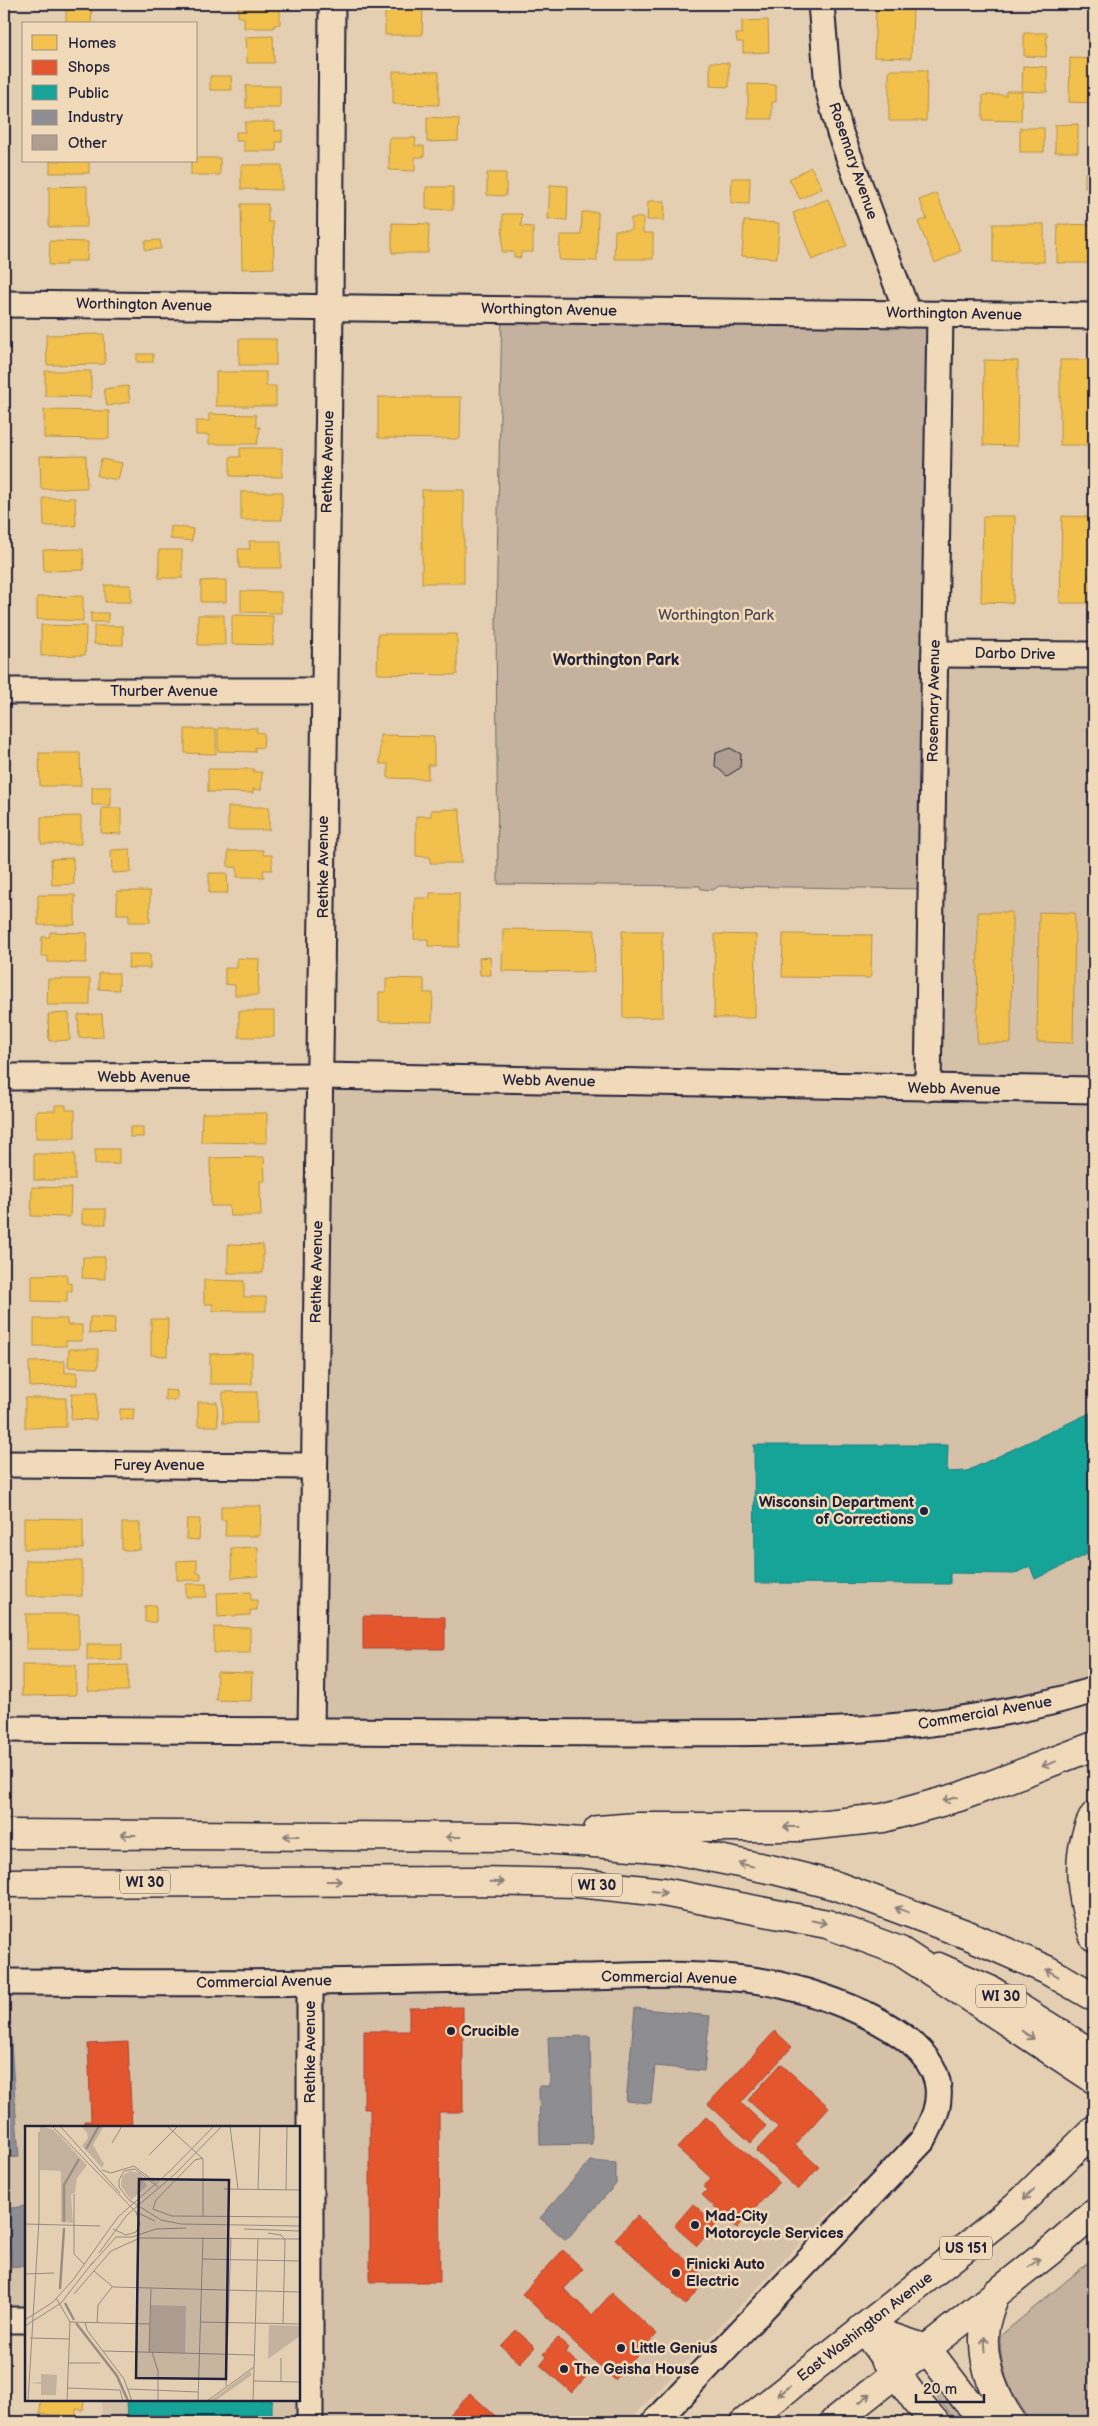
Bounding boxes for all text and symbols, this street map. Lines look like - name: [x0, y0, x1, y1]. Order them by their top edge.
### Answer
- legend: [22, 22, 198, 162]
- text: Homes: [68, 34, 117, 53]
- text: Shops: [68, 58, 111, 77]
- text: Public: [68, 84, 109, 103]
- street label: Rosemary Avenue: [824, 100, 882, 222]
- text: Industry: [68, 108, 123, 127]
- text: Other: [68, 134, 107, 153]
- street label: Worthington Avenue: [76, 294, 212, 316]
- street label: Worthington Avenue: [481, 299, 617, 321]
- street label: Worthington Avenue: [886, 303, 1022, 325]
- street label: Rethke Avenue: [318, 410, 338, 514]
- park label: Worthington Park: [658, 606, 775, 625]
- street label: Rosemary Avenue: [923, 639, 945, 763]
- street label: Darbo Drive: [974, 644, 1056, 664]
- district label: Worthington Park: [553, 651, 680, 670]
- street label: Thurber Avenue: [110, 682, 218, 701]
- street label: Rethke Avenue: [314, 815, 333, 918]
- street label: Webb Avenue: [97, 1068, 191, 1087]
- street label: Webb Avenue: [502, 1071, 596, 1091]
- street label: Webb Avenue: [907, 1079, 1001, 1099]
- street label: Rethke Avenue: [307, 1220, 327, 1324]
- street label: Furey Avenue: [113, 1456, 205, 1475]
- place label: Wisconsin Department of Corrections: [759, 1493, 914, 1529]
- marker: Wisconsin Department of Corrections: [918, 1505, 930, 1517]
- street label: Commercial Avenue: [917, 1692, 1054, 1734]
- one-way arrow: [1042, 1759, 1057, 1769]
- one-way arrow: [943, 1795, 959, 1805]
- one-way arrow: [783, 1822, 800, 1832]
- one-way arrow: [120, 1830, 136, 1839]
- one-way arrow: [283, 1831, 299, 1841]
- one-way arrow: [445, 1832, 462, 1842]
- one-way arrow: [739, 1859, 755, 1869]
- road number: WI 30: [120, 1870, 170, 1894]
- road number: WI 30: [572, 1874, 622, 1896]
- one-way arrow: [326, 1876, 342, 1886]
- one-way arrow: [489, 1877, 505, 1886]
- one-way arrow: [651, 1887, 667, 1897]
- one-way arrow: [895, 1905, 910, 1914]
- one-way arrow: [810, 1918, 826, 1927]
- street label: Commercial Avenue: [601, 1967, 737, 1989]
- one-way arrow: [1045, 1968, 1060, 1977]
- street label: Commercial Avenue: [196, 1971, 332, 1993]
- road number: WI 30: [976, 1984, 1026, 2008]
- street label: Rethke Avenue: [301, 2000, 320, 2103]
- place label: Crucible: [461, 2022, 520, 2041]
- marker: Crucible: [445, 2025, 457, 2037]
- one-way arrow: [1021, 2030, 1035, 2040]
- inset map: [25, 2126, 300, 2401]
- one-way arrow: [1022, 2188, 1035, 2200]
- place label: Mad-City Motorcycle Services: [705, 2207, 844, 2243]
- marker: Mad-City Motorcycle Services: [689, 2219, 701, 2231]
- road number: US 151: [940, 2236, 992, 2260]
- place label: Finicki Auto Electric: [686, 2255, 765, 2291]
- one-way arrow: [1027, 2258, 1041, 2268]
- marker: Finicki Auto Electric: [670, 2267, 682, 2279]
- street label: East Washington Avenue: [793, 2268, 937, 2386]
- one-way arrow: [980, 2337, 989, 2353]
- place label: Little Genius: [631, 2339, 717, 2358]
- marker: Little Genius: [615, 2342, 627, 2354]
- place label: The Geisha House: [574, 2360, 699, 2379]
- marker: The Geisha House: [558, 2363, 570, 2375]
- scale bar: [916, 2371, 983, 2403]
- text: 20 m: [923, 2380, 957, 2399]
- one-way arrow: [777, 2386, 791, 2396]
- one-way arrow: [858, 2392, 871, 2403]

